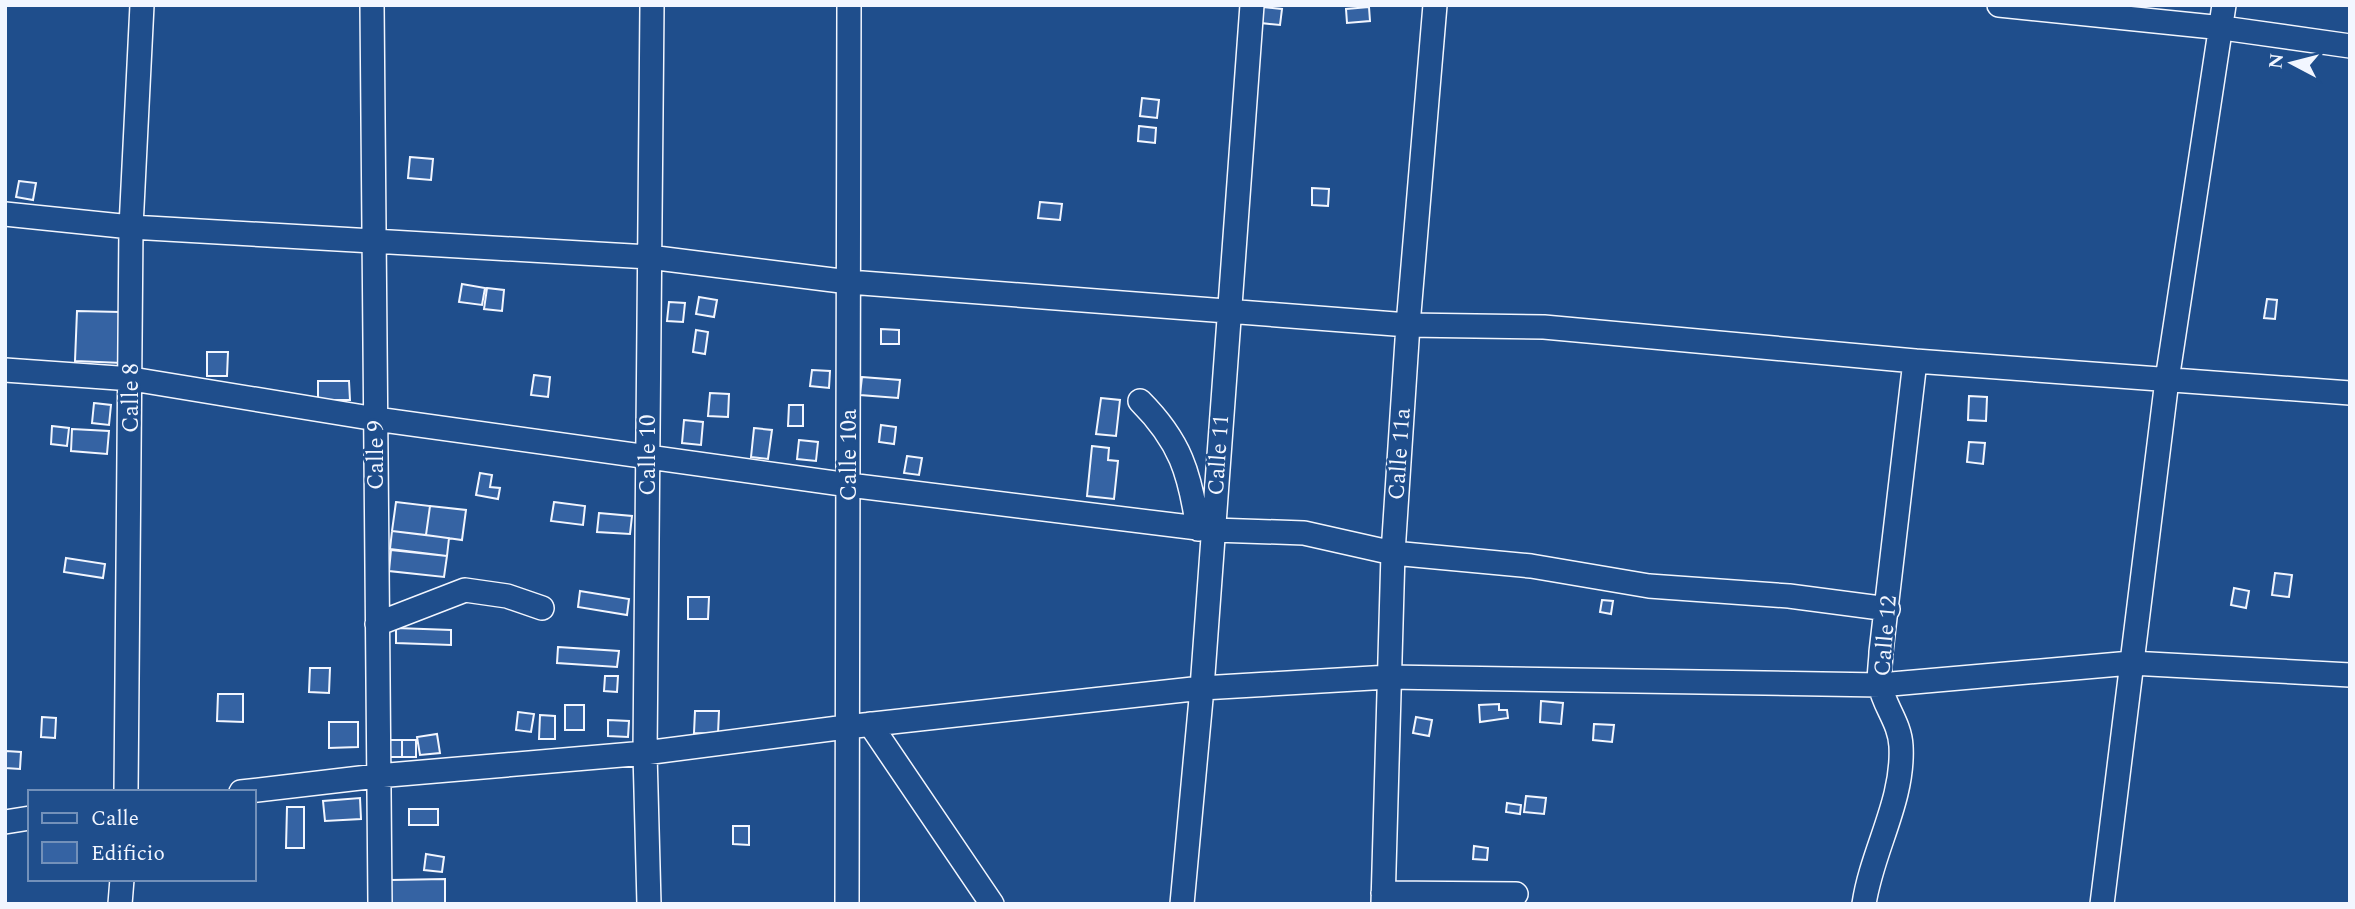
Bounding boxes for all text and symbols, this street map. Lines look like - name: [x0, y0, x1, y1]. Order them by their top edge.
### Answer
- north arrow: [2257, 28, 2327, 98]
- text: N: [2261, 52, 2292, 71]
- street label: Calle 8: [114, 363, 149, 433]
- street label: Calle 11a: [1379, 407, 1421, 501]
- street label: Calle 10a: [832, 409, 867, 501]
- street label: Calle 11: [1199, 413, 1239, 497]
- street label: Calle 10: [631, 414, 666, 496]
- street label: Calle 9: [359, 420, 394, 490]
- street label: Calle 12: [1865, 594, 1907, 678]
- legend: [28, 790, 256, 881]
- text: Calle: [91, 803, 139, 835]
- text: Edificio: [91, 838, 165, 870]

